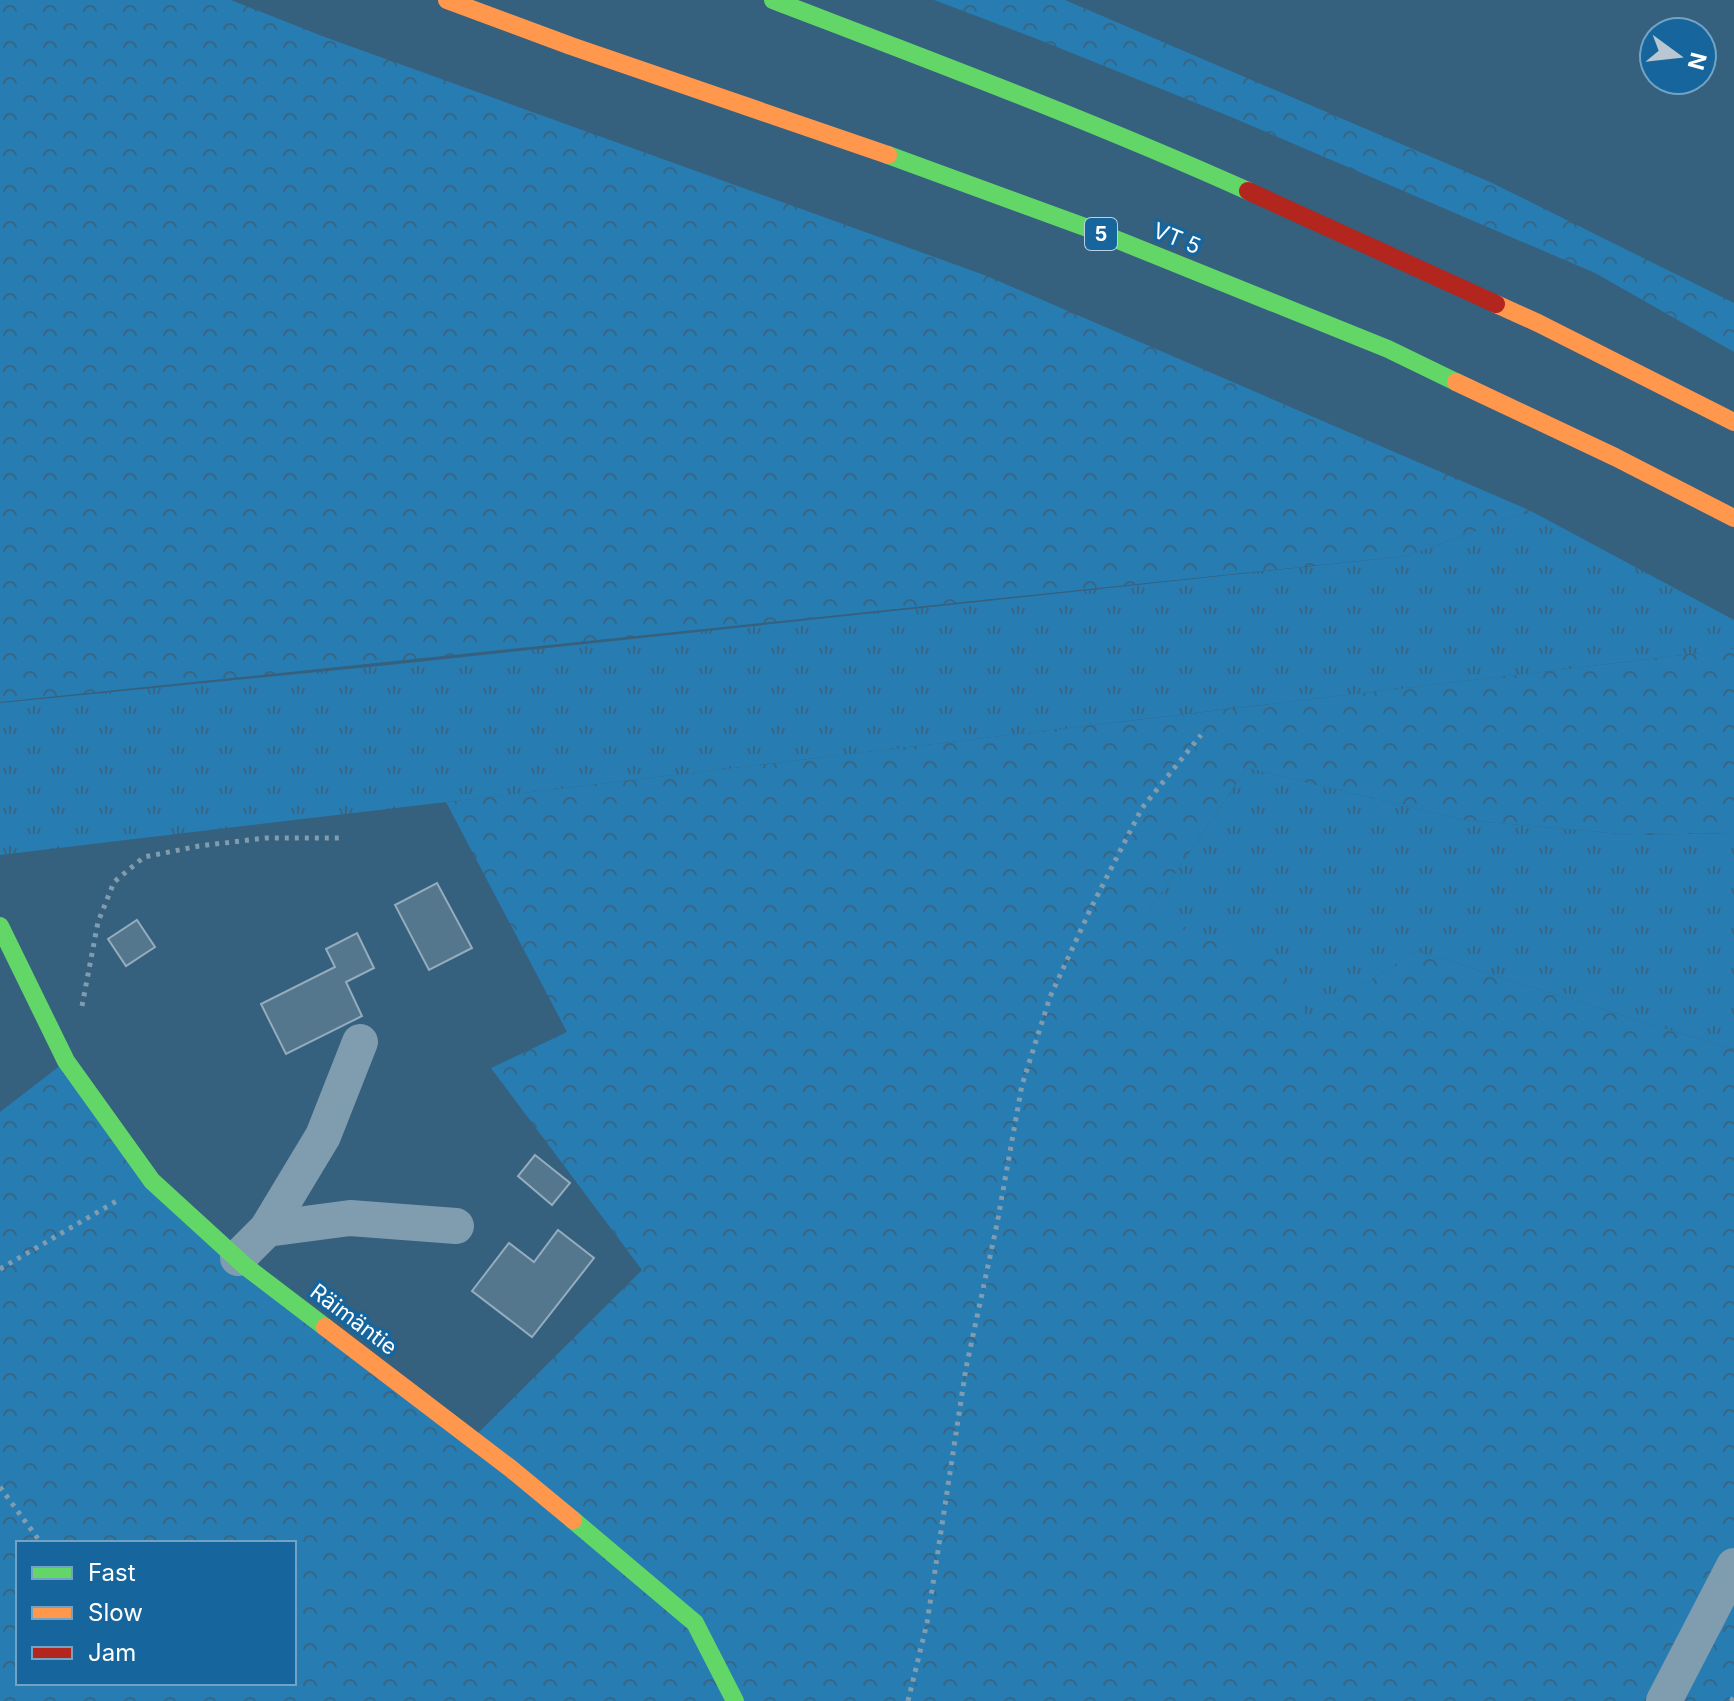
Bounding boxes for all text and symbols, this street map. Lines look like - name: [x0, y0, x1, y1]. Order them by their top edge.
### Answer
- north arrow: [1638, 16, 1718, 96]
- text: N: [1683, 50, 1712, 73]
- street label: VT 5: [1149, 217, 1205, 259]
- road number: 5: [1085, 218, 1117, 250]
- street label: Räimäntie: [306, 1278, 402, 1360]
- legend: [16, 1541, 296, 1685]
- text: Fast: [88, 1558, 136, 1587]
- text: Slow: [88, 1598, 143, 1627]
- text: Jam: [88, 1638, 136, 1667]

